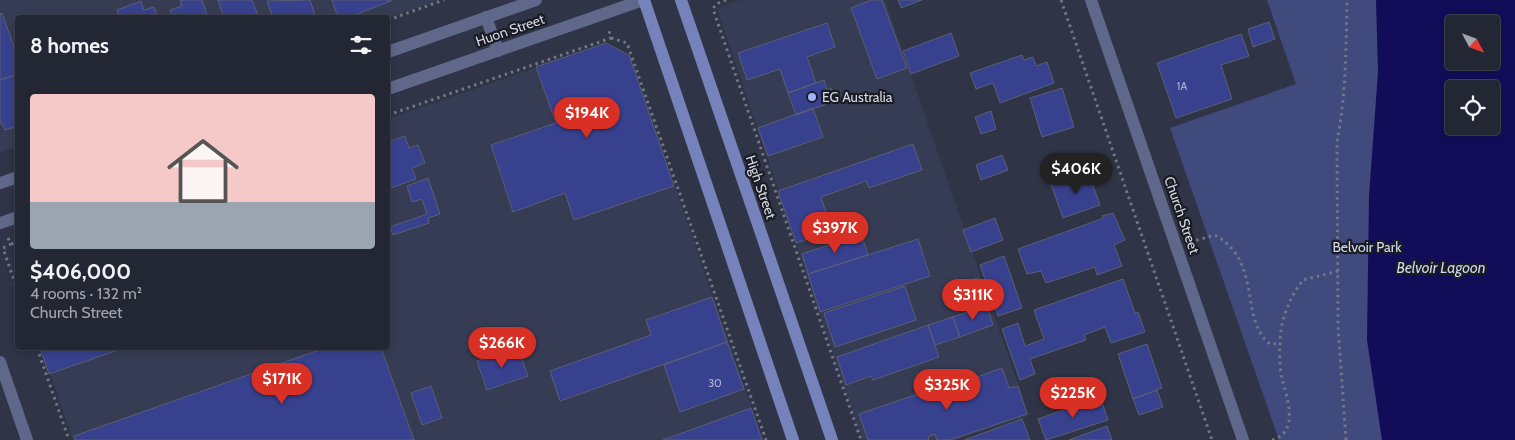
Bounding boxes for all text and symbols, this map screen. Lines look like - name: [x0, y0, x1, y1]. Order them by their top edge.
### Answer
- street label: Huon Street: [473, 10, 547, 50]
- north arrow: [1445, 15, 1500, 70]
- map controls: [1445, 15, 1500, 135]
- icon: filters: [347, 31, 375, 59]
- text: 8 homes: [30, 33, 109, 58]
- house number: 1A: [1177, 79, 1187, 93]
- button: locate: [1445, 80, 1500, 135]
- place label: EG Australia: [822, 88, 893, 106]
- marker: EG Australia: [806, 91, 818, 103]
- pin: $194K: [552, 96, 622, 139]
- text: $194K: [565, 103, 609, 122]
- icon: home: [158, 126, 248, 216]
- pin: $406K: [1041, 152, 1111, 195]
- street label: High Street: [742, 153, 780, 222]
- text: $406K: [1051, 159, 1101, 178]
- street label: Church Street: [1160, 174, 1204, 256]
- pin: $397K: [800, 212, 870, 254]
- text: $397K: [812, 218, 858, 237]
- park label: Belvoir Park: [1333, 238, 1402, 256]
- text: $406,000: [30, 259, 131, 284]
- water label: Belvoir Lagoon: [1397, 259, 1485, 277]
- pin: $311K: [938, 278, 1008, 321]
- text: 4 rooms · 132 m²: [30, 284, 142, 303]
- text: $311K: [953, 285, 993, 304]
- text: Church Street: [30, 303, 122, 322]
- pin: $266K: [467, 326, 537, 369]
- text: $266K: [479, 333, 525, 352]
- pin: $171K: [247, 362, 317, 405]
- pin: $325K: [912, 368, 982, 411]
- text: $171K: [262, 369, 302, 388]
- text: $325K: [925, 375, 970, 394]
- house number: 30: [708, 376, 722, 390]
- pin: $225K: [1038, 376, 1108, 419]
- text: $225K: [1051, 383, 1095, 402]

